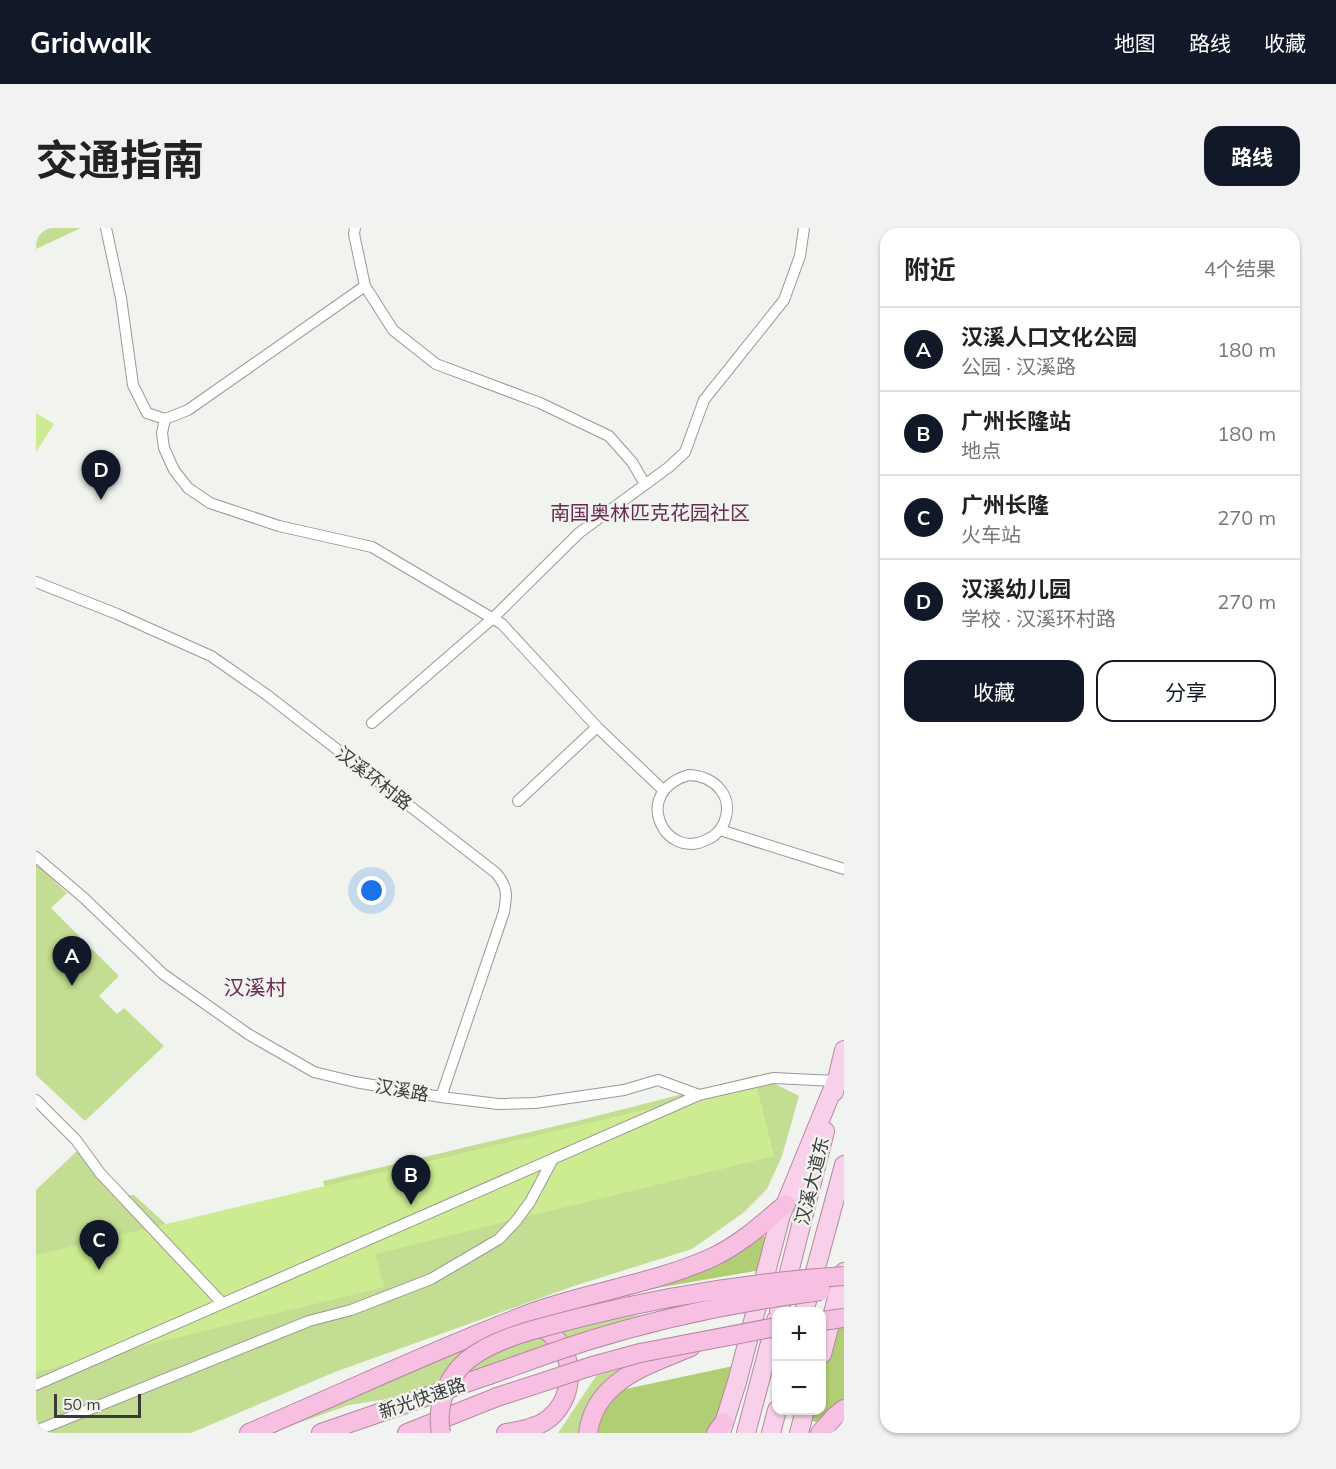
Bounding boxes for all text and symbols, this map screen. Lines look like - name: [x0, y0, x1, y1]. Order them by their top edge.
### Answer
- text: Gridwalk: [30, 25, 151, 60]
- text: 地图: [1114, 30, 1156, 56]
- text: 路线: [1189, 30, 1231, 56]
- text: 收藏: [1264, 30, 1306, 56]
- button: 路线: [1204, 126, 1300, 186]
- text: 交通指南: [36, 133, 204, 186]
- text: 附近: [904, 253, 956, 286]
- text: 4个结果: [1204, 256, 1276, 281]
- text: 汉溪人口文化公园: [961, 323, 1137, 351]
- text: A: [916, 337, 931, 362]
- text: 180 m: [1217, 337, 1276, 362]
- text: 公园 · 汉溪路: [961, 354, 1076, 379]
- text: 广州长隆站: [961, 407, 1071, 435]
- text: B: [917, 421, 930, 446]
- text: 180 m: [1217, 421, 1276, 446]
- text: 地点: [961, 438, 1001, 463]
- pin: D: [82, 450, 120, 500]
- text: 广州长隆: [961, 491, 1049, 519]
- district label: 南国奥林匹克花园社区: [550, 500, 750, 525]
- text: C: [917, 505, 930, 530]
- text: 270 m: [1217, 505, 1276, 530]
- text: 火车站: [961, 522, 1021, 547]
- text: 汉溪幼儿园: [961, 575, 1071, 603]
- text: D: [916, 589, 931, 614]
- text: 270 m: [1217, 589, 1276, 614]
- text: 学校 · 汉溪环村路: [961, 606, 1116, 631]
- button: 收藏: [904, 660, 1084, 722]
- button: 分享: [1096, 660, 1276, 722]
- street label: 汉溪环村路: [331, 741, 417, 815]
- your location: [357, 876, 386, 905]
- pin: A: [52, 936, 92, 986]
- district label: 汉溪村: [224, 974, 287, 1000]
- street label: 汉溪路: [373, 1074, 431, 1106]
- street label: 汉溪大道东: [790, 1135, 834, 1227]
- pin: B: [392, 1156, 430, 1205]
- pin: C: [80, 1220, 118, 1270]
- map controls: [772, 1307, 826, 1415]
- button: +: [772, 1307, 826, 1361]
- button: −: [772, 1361, 826, 1415]
- street label: 新光快速路: [376, 1372, 468, 1424]
- scale bar: [54, 1391, 141, 1418]
- text: 50 m: [63, 1394, 100, 1414]

